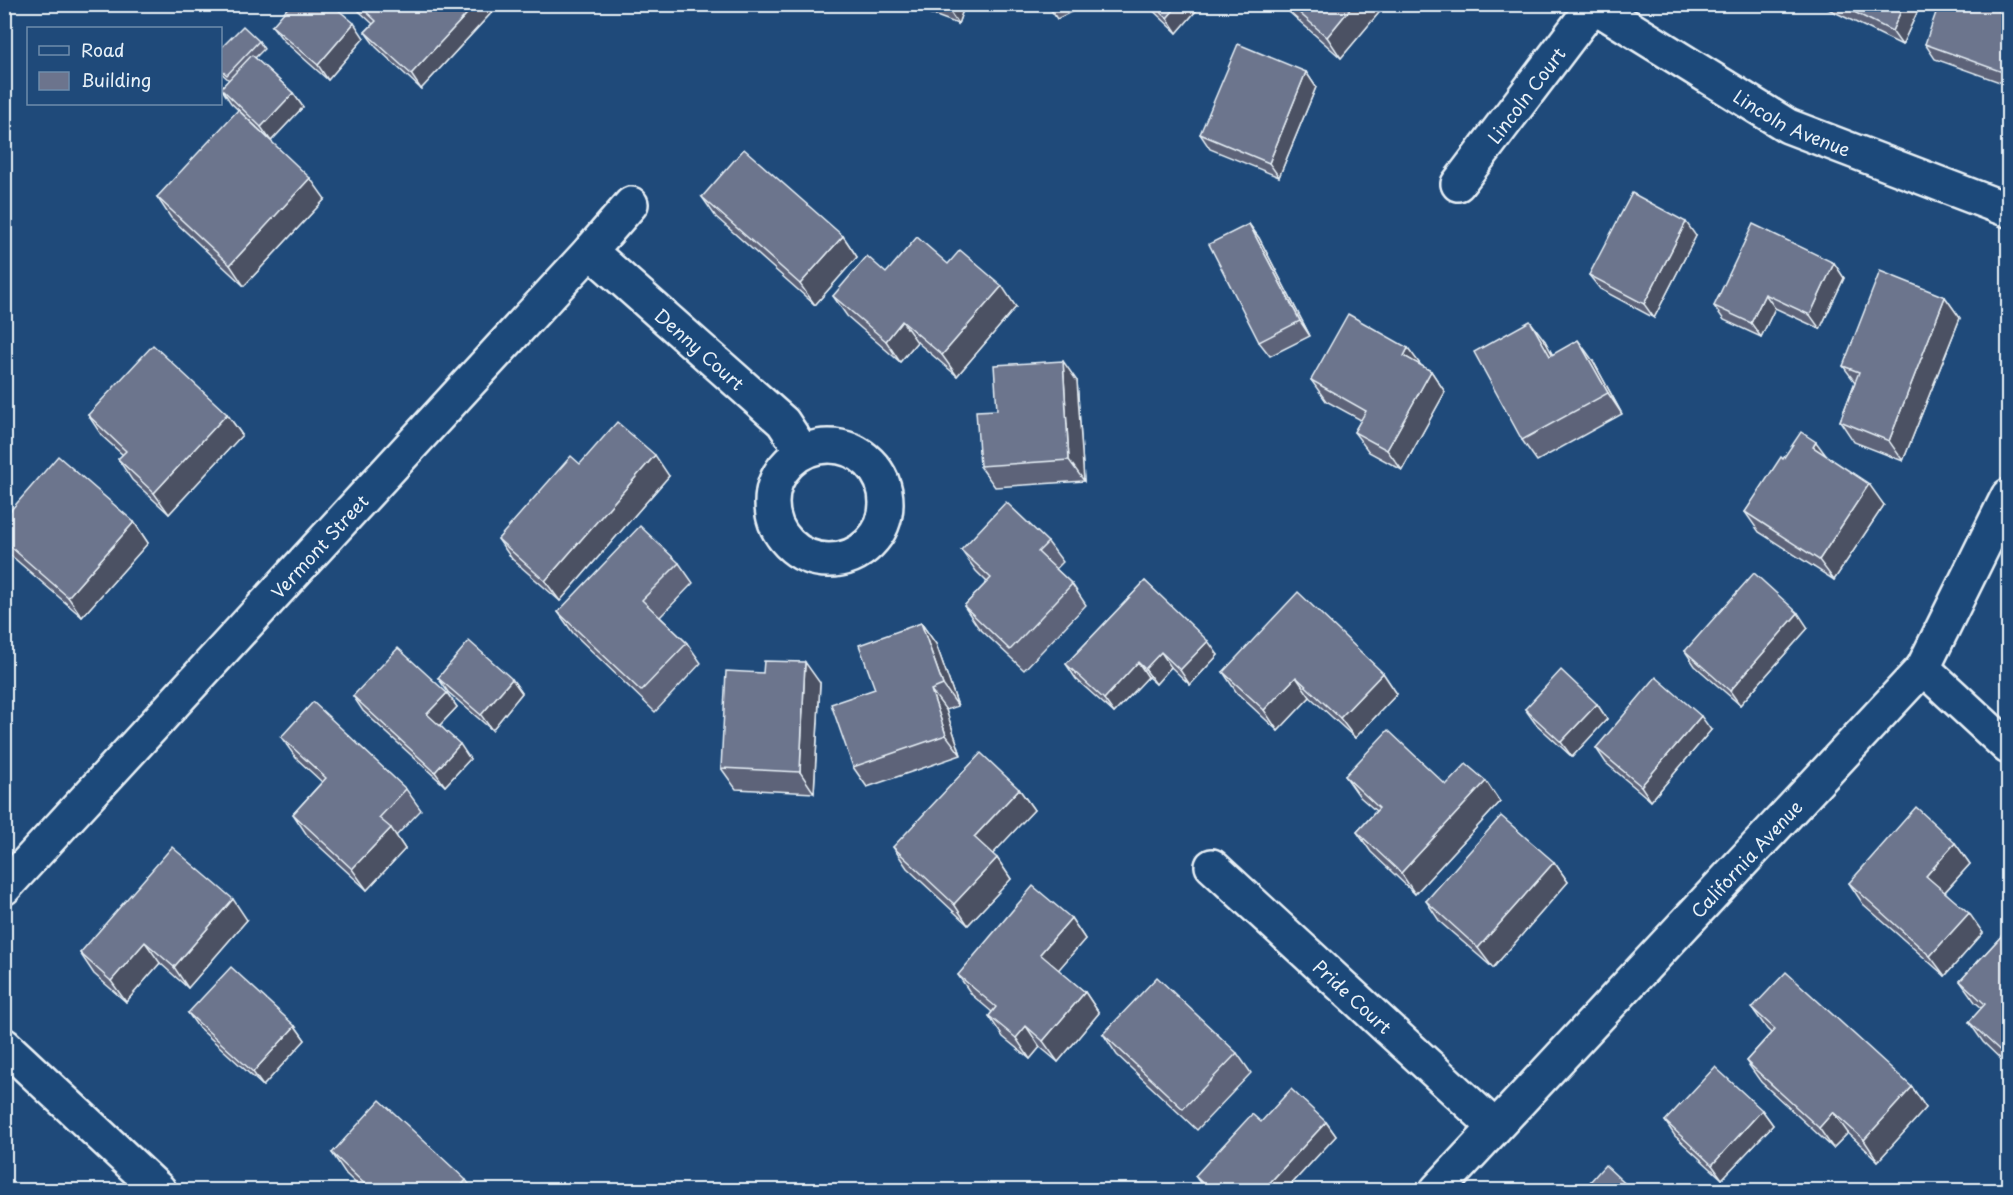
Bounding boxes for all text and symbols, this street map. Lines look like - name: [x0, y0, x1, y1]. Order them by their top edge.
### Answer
- legend: [27, 27, 222, 105]
- text: Road: [81, 36, 125, 63]
- street label: Lincoln Court: [1480, 41, 1571, 149]
- text: Building: [81, 66, 151, 93]
- street label: Lincoln Avenue: [1729, 82, 1855, 162]
- street label: Denny Court: [649, 301, 751, 396]
- street label: Vermont Street: [264, 488, 374, 604]
- street label: California Avenue: [1684, 793, 1808, 924]
- street label: Pride Court: [1308, 953, 1398, 1039]

